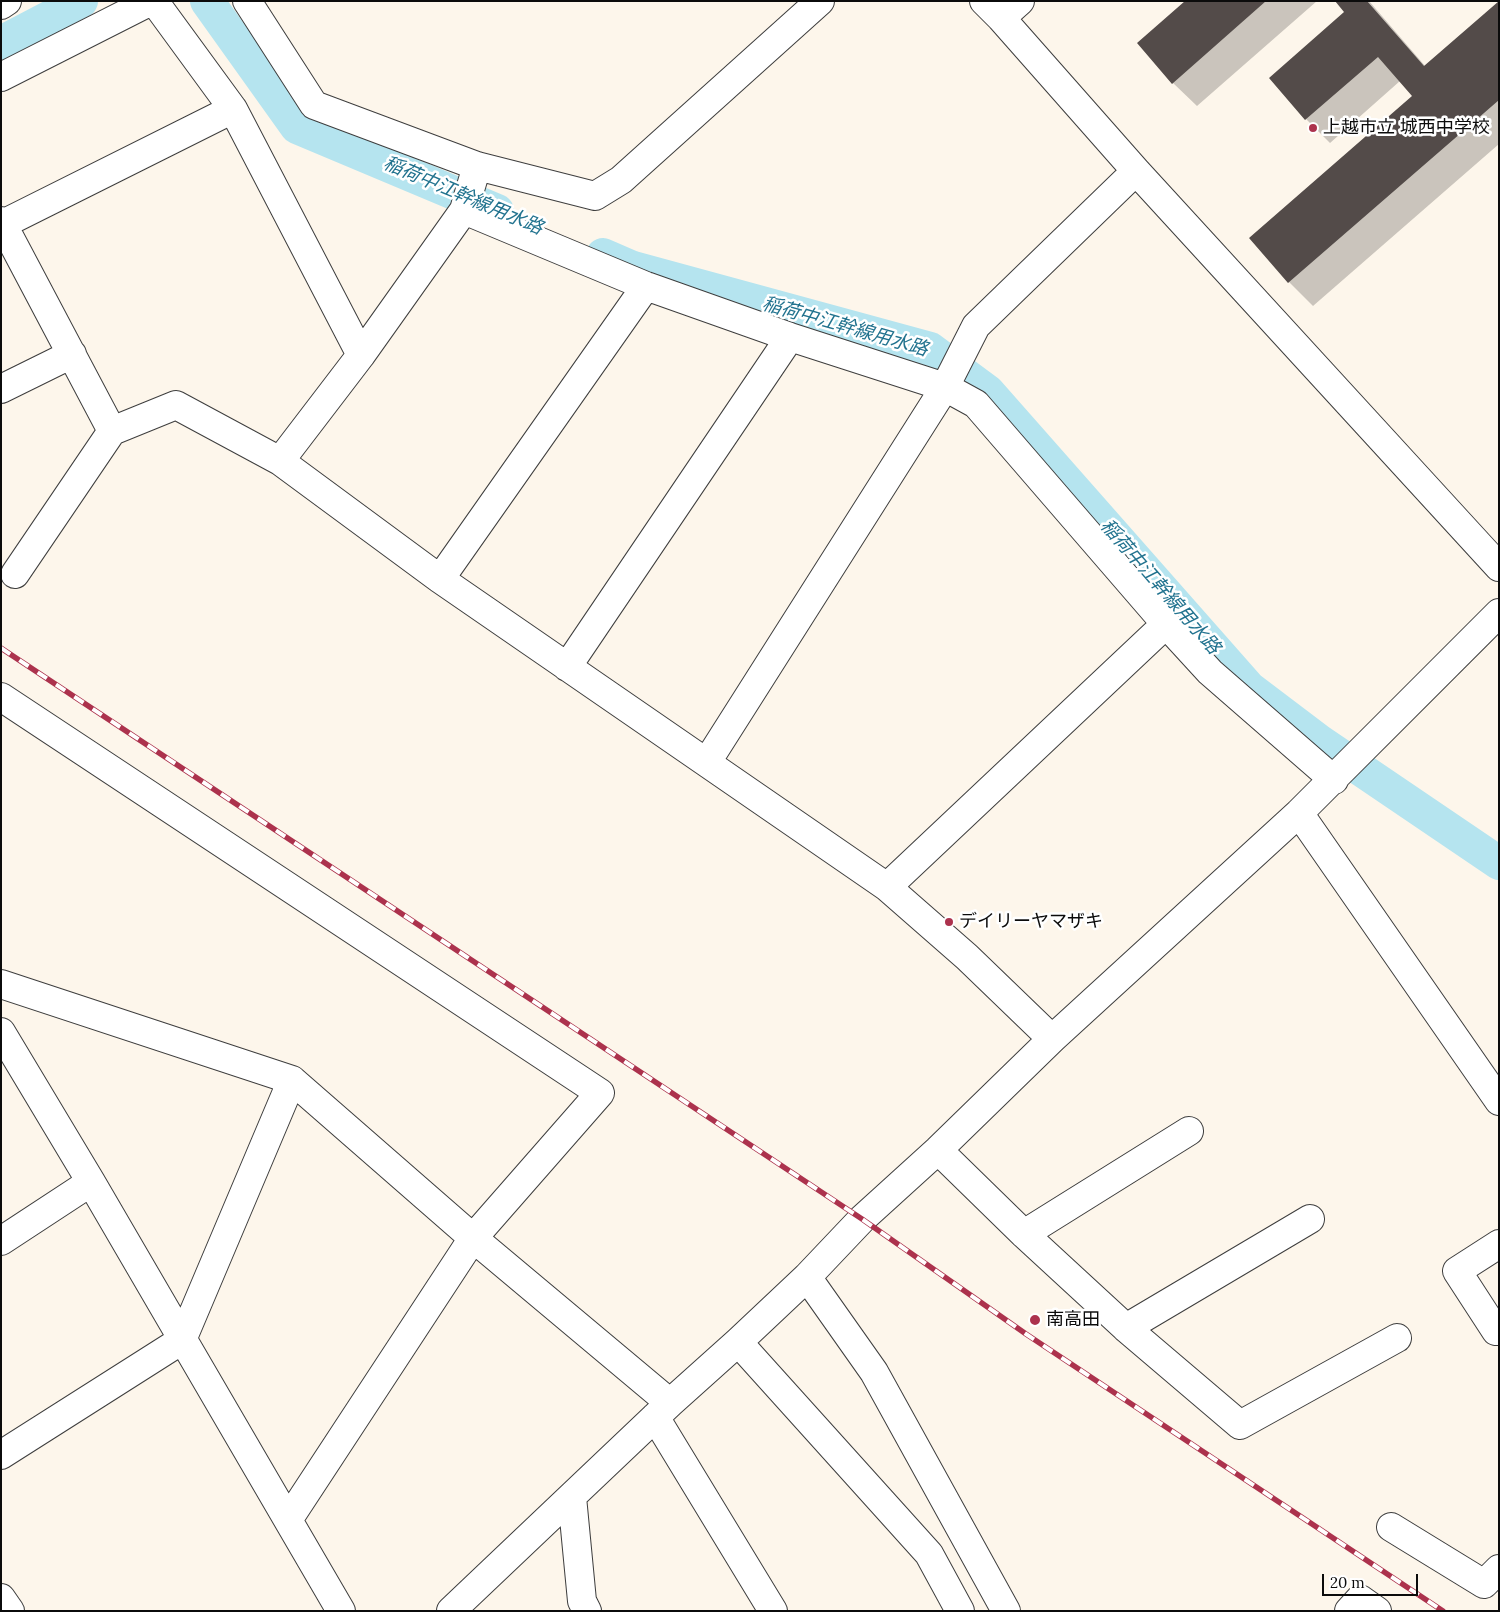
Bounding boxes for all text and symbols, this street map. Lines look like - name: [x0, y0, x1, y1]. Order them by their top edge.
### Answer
- place label: 上越市立 城西中学校: [1323, 117, 1490, 139]
- marker: 上越市立 城西中学校: [1307, 122, 1319, 134]
- water label: 稲荷中江幹線用水路: [380, 152, 546, 240]
- water label: 稲荷中江幹線用水路: [760, 292, 930, 362]
- water label: 稲荷中江幹線用水路: [1095, 515, 1225, 659]
- place label: デイリーヤマザキ: [959, 911, 1103, 933]
- marker: デイリーヤマザキ: [943, 916, 955, 928]
- place label: 南高田: [1046, 1309, 1100, 1331]
- marker: 南高田: [1028, 1313, 1042, 1327]
- scale bar: [1325, 1564, 1421, 1596]
- text: 20 m: [1330, 1573, 1365, 1592]

